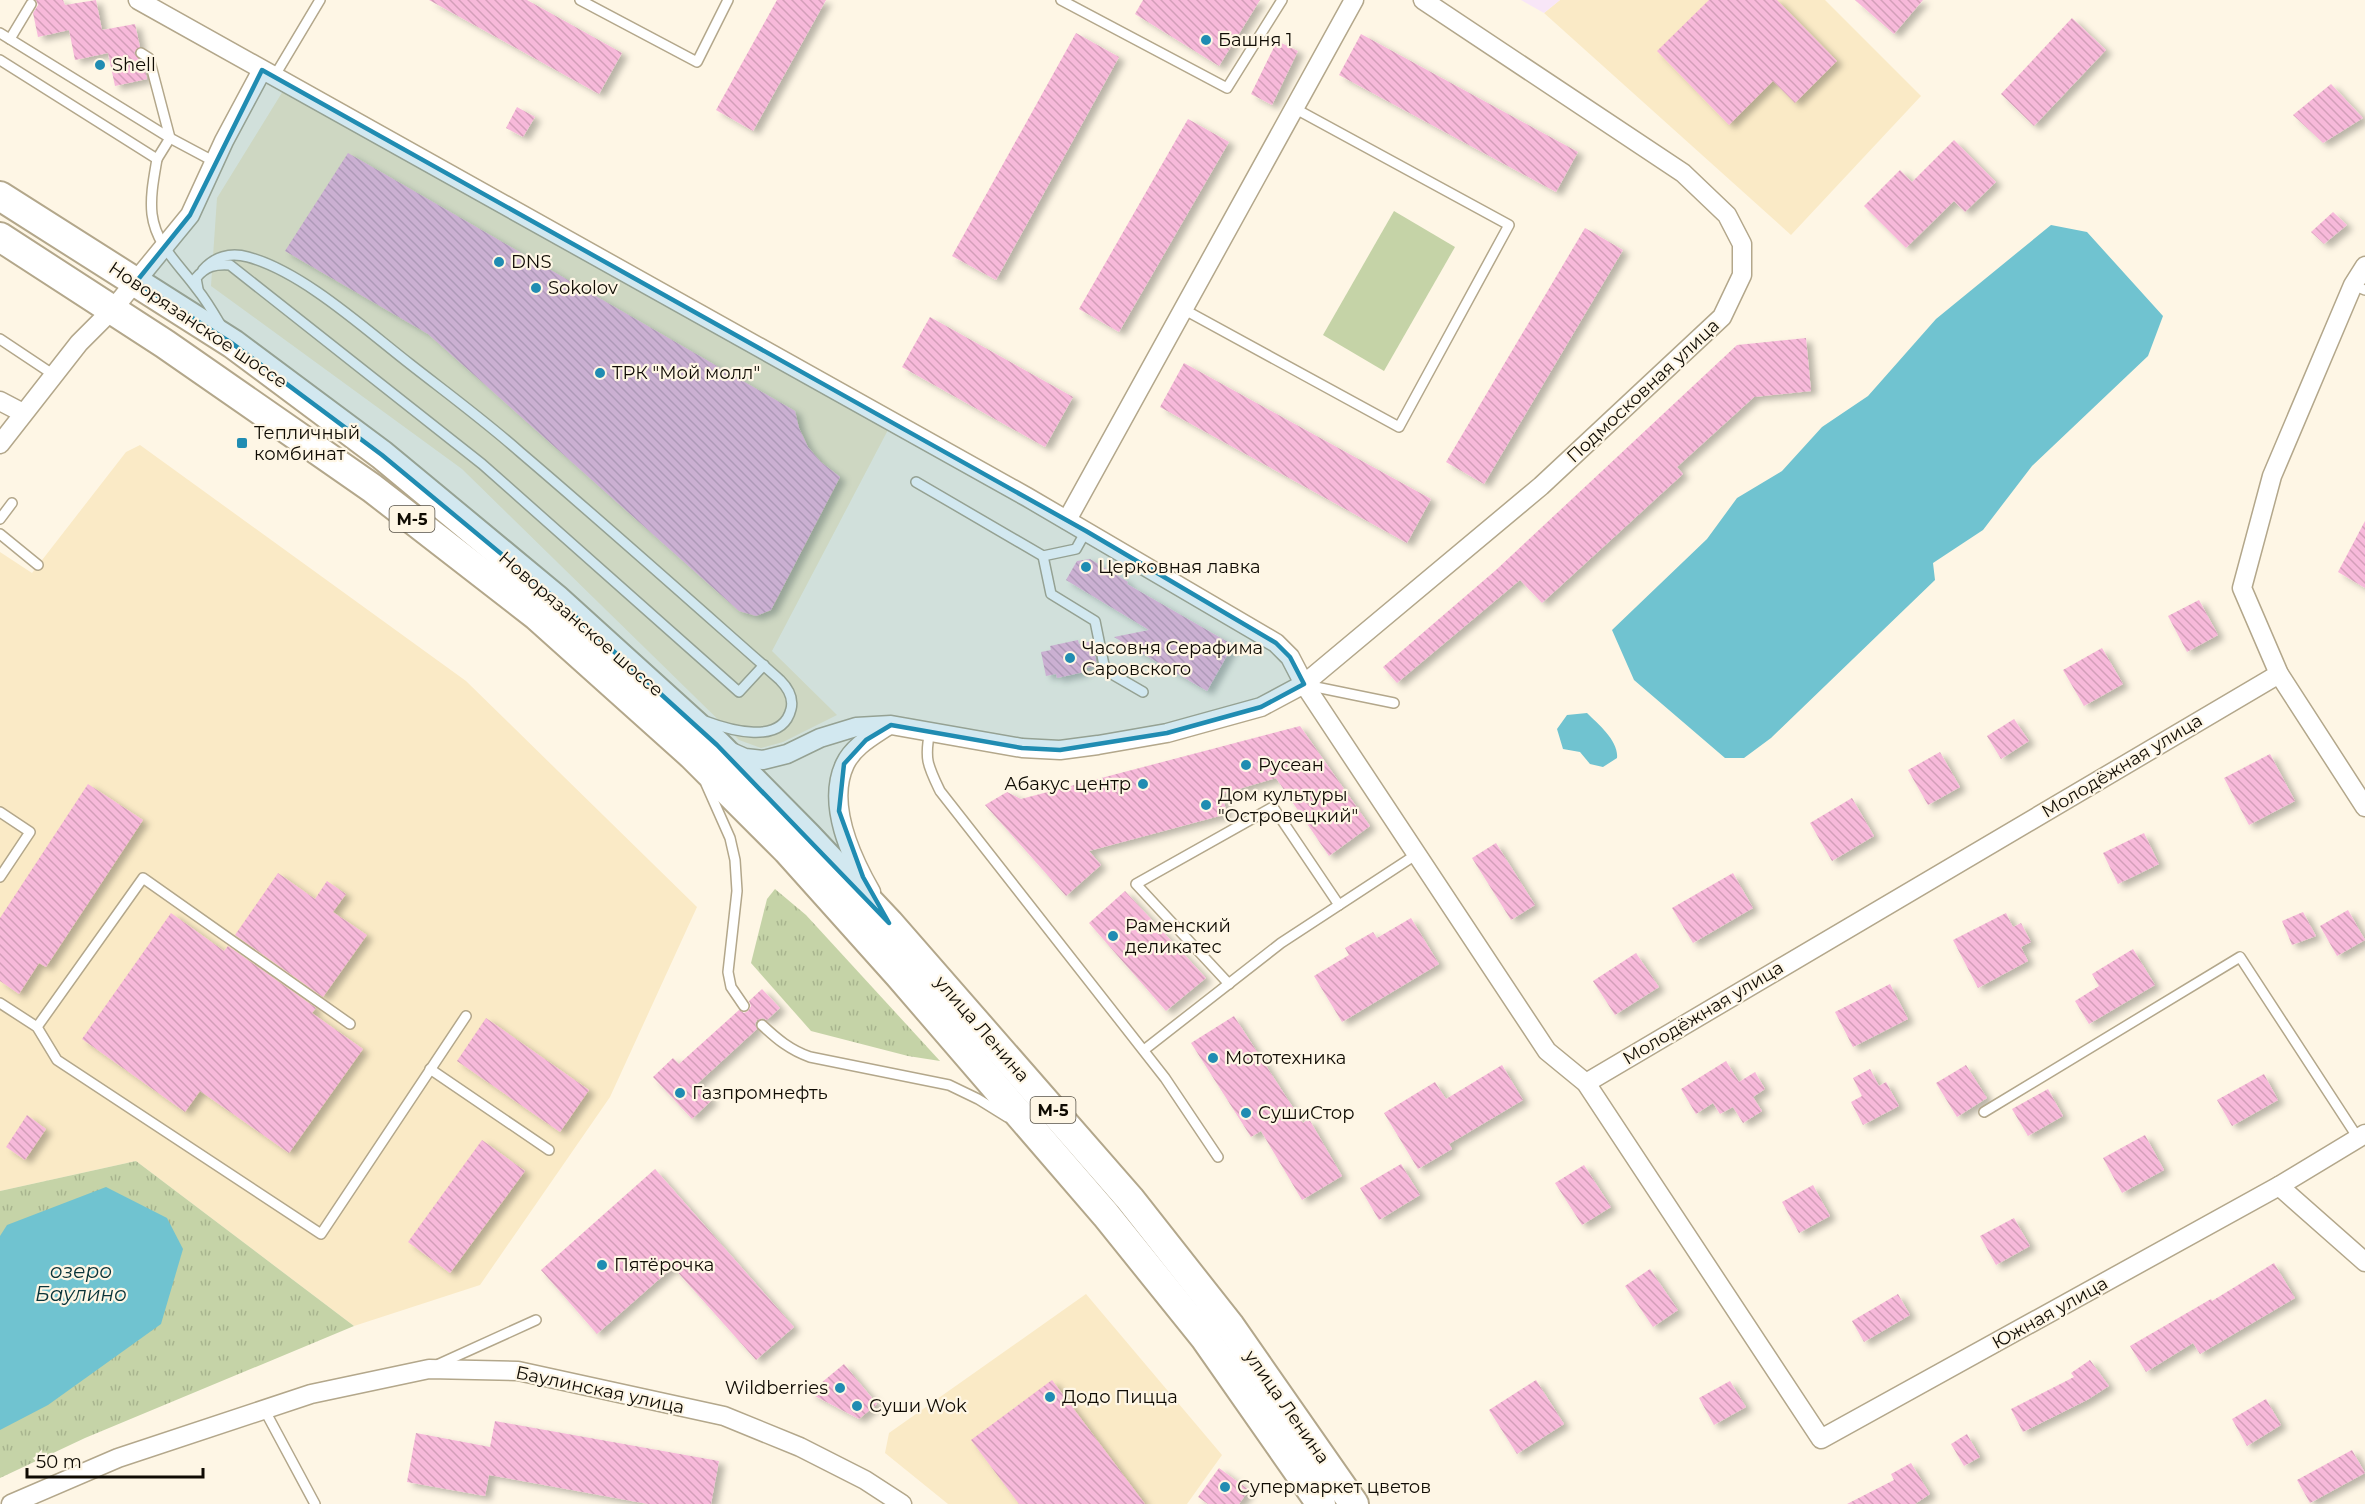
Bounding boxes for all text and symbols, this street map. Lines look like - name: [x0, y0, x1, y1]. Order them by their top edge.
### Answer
- place label: Башня 1: [1218, 29, 1293, 51]
- marker: Башня 1: [1199, 33, 1213, 47]
- place label: Shell: [112, 54, 156, 76]
- marker: Shell: [93, 58, 107, 72]
- place label: DNS: [511, 251, 552, 273]
- marker: DNS: [492, 255, 506, 269]
- street label: Новорязанское шоссе: [105, 257, 291, 393]
- place label: Sokolov: [548, 277, 618, 299]
- marker: Sokolov: [529, 281, 543, 295]
- street label: Подмосковная улица: [1562, 314, 1724, 468]
- place label: ТРК "Мой молл": [612, 362, 760, 384]
- marker: ТРК "Мой молл": [593, 366, 607, 380]
- place label: Тепличный комбинат: [254, 422, 360, 465]
- marker: Тепличный комбинат: [235, 436, 249, 450]
- road number: М-5: [390, 506, 434, 532]
- street label: Новорязанское шоссе: [494, 547, 668, 701]
- place label: Церковная лавка: [1098, 556, 1260, 578]
- marker: Церковная лавка: [1079, 560, 1093, 574]
- place label: Часовня Серафима Саровского: [1082, 637, 1263, 680]
- marker: Часовня Серафима Саровского: [1063, 651, 1077, 665]
- street label: Молодёжная улица: [2038, 709, 2206, 823]
- place label: Русеан: [1258, 754, 1324, 776]
- marker: Русеан: [1239, 758, 1253, 772]
- place label: Абакус центр: [1004, 773, 1131, 795]
- marker: Абакус центр: [1136, 777, 1150, 791]
- place label: Дом культуры "Островецкий": [1218, 784, 1358, 827]
- marker: Дом культуры "Островецкий": [1199, 798, 1213, 812]
- place label: Раменский деликатес: [1125, 915, 1231, 958]
- marker: Раменский деликатес: [1106, 929, 1120, 943]
- street label: Молодёжная улица: [1619, 956, 1787, 1070]
- street label: улица Ленина: [929, 971, 1034, 1087]
- place label: Мототехника: [1225, 1047, 1346, 1069]
- marker: Мототехника: [1206, 1051, 1220, 1065]
- place label: Газпромнефть: [692, 1082, 828, 1104]
- marker: Газпромнефть: [673, 1086, 687, 1100]
- road number: М-5: [1030, 1097, 1076, 1123]
- place label: СушиСтор: [1258, 1102, 1355, 1124]
- marker: СушиСтор: [1239, 1106, 1253, 1120]
- place label: Пятёрочка: [614, 1254, 714, 1276]
- marker: Пятёрочка: [595, 1258, 609, 1272]
- water label: озеро Баулино: [35, 1259, 127, 1306]
- street label: Южная улица: [1988, 1272, 2112, 1354]
- street label: улица Ленина: [1239, 1345, 1334, 1468]
- street label: Баулинская улица: [514, 1361, 686, 1419]
- place label: Wildberries: [725, 1377, 828, 1399]
- marker: Wildberries: [833, 1381, 847, 1395]
- place label: Додо Пицца: [1062, 1386, 1178, 1408]
- marker: Додо Пицца: [1043, 1390, 1057, 1404]
- place label: Суши Wok: [869, 1395, 967, 1417]
- marker: Суши Wok: [850, 1399, 864, 1413]
- scale bar: [27, 1441, 202, 1479]
- text: 50 m: [36, 1451, 82, 1473]
- place label: Супермаркет цветов: [1237, 1476, 1431, 1498]
- marker: Супермаркет цветов: [1218, 1480, 1232, 1494]

